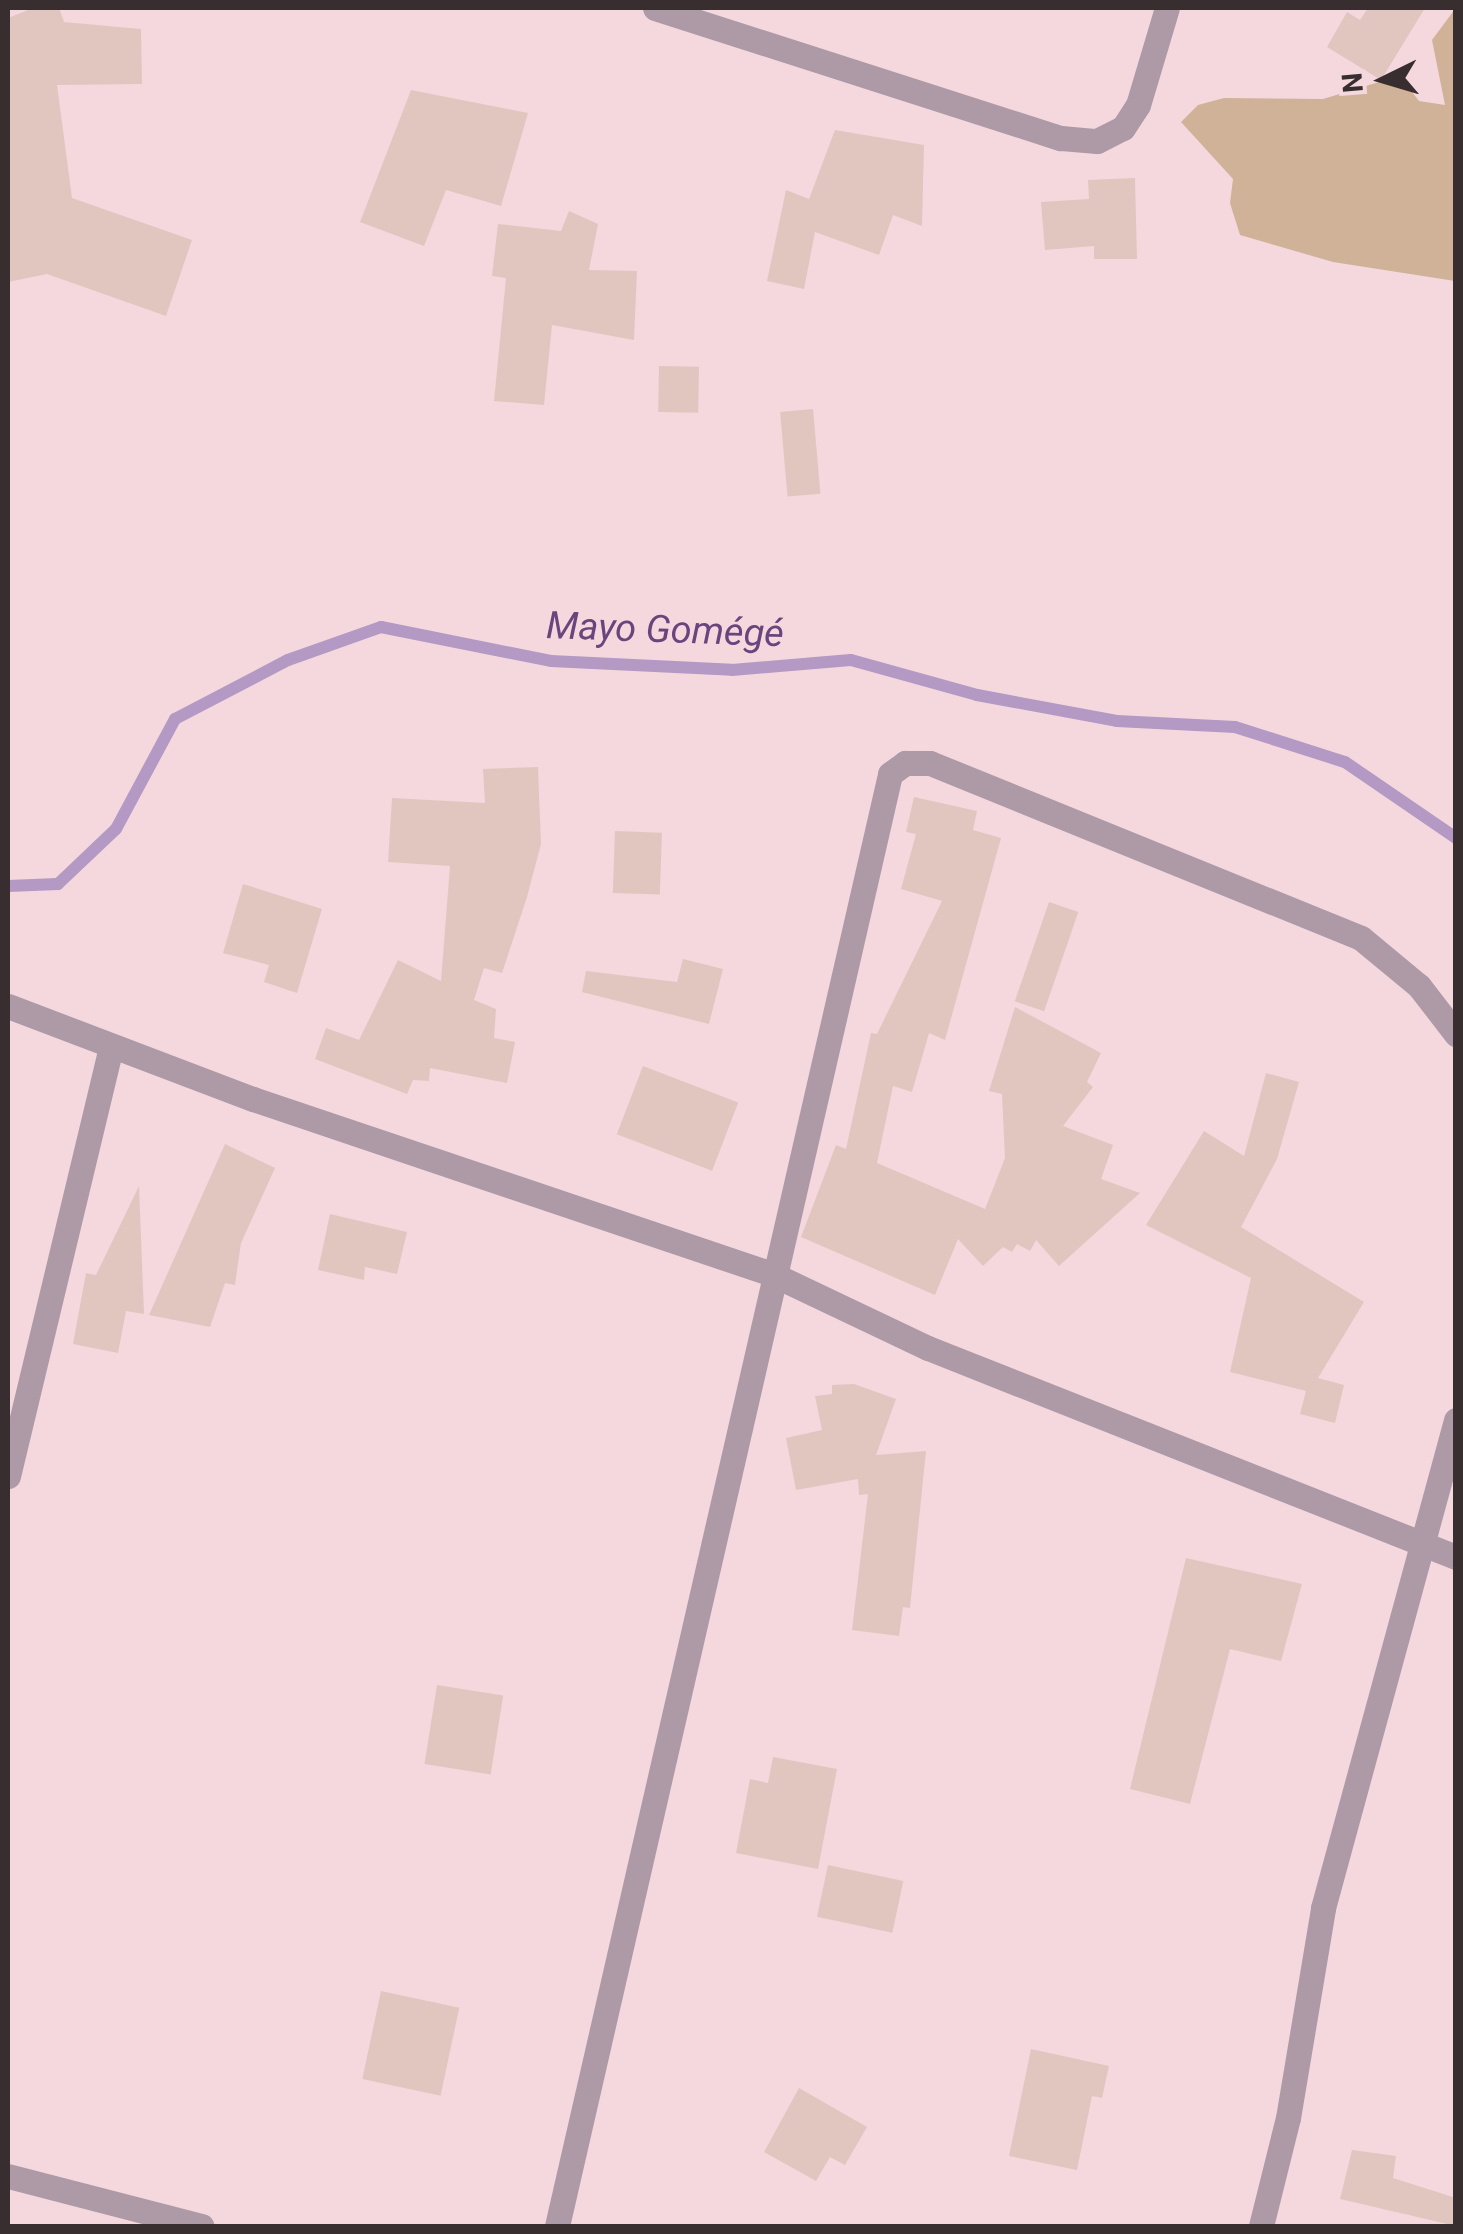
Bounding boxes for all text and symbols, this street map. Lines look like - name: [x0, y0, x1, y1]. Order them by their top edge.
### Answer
- north arrow: [1333, 30, 1433, 130]
- text: N: [1335, 71, 1370, 94]
- water label: Mayo Gomégé: [545, 603, 785, 657]

